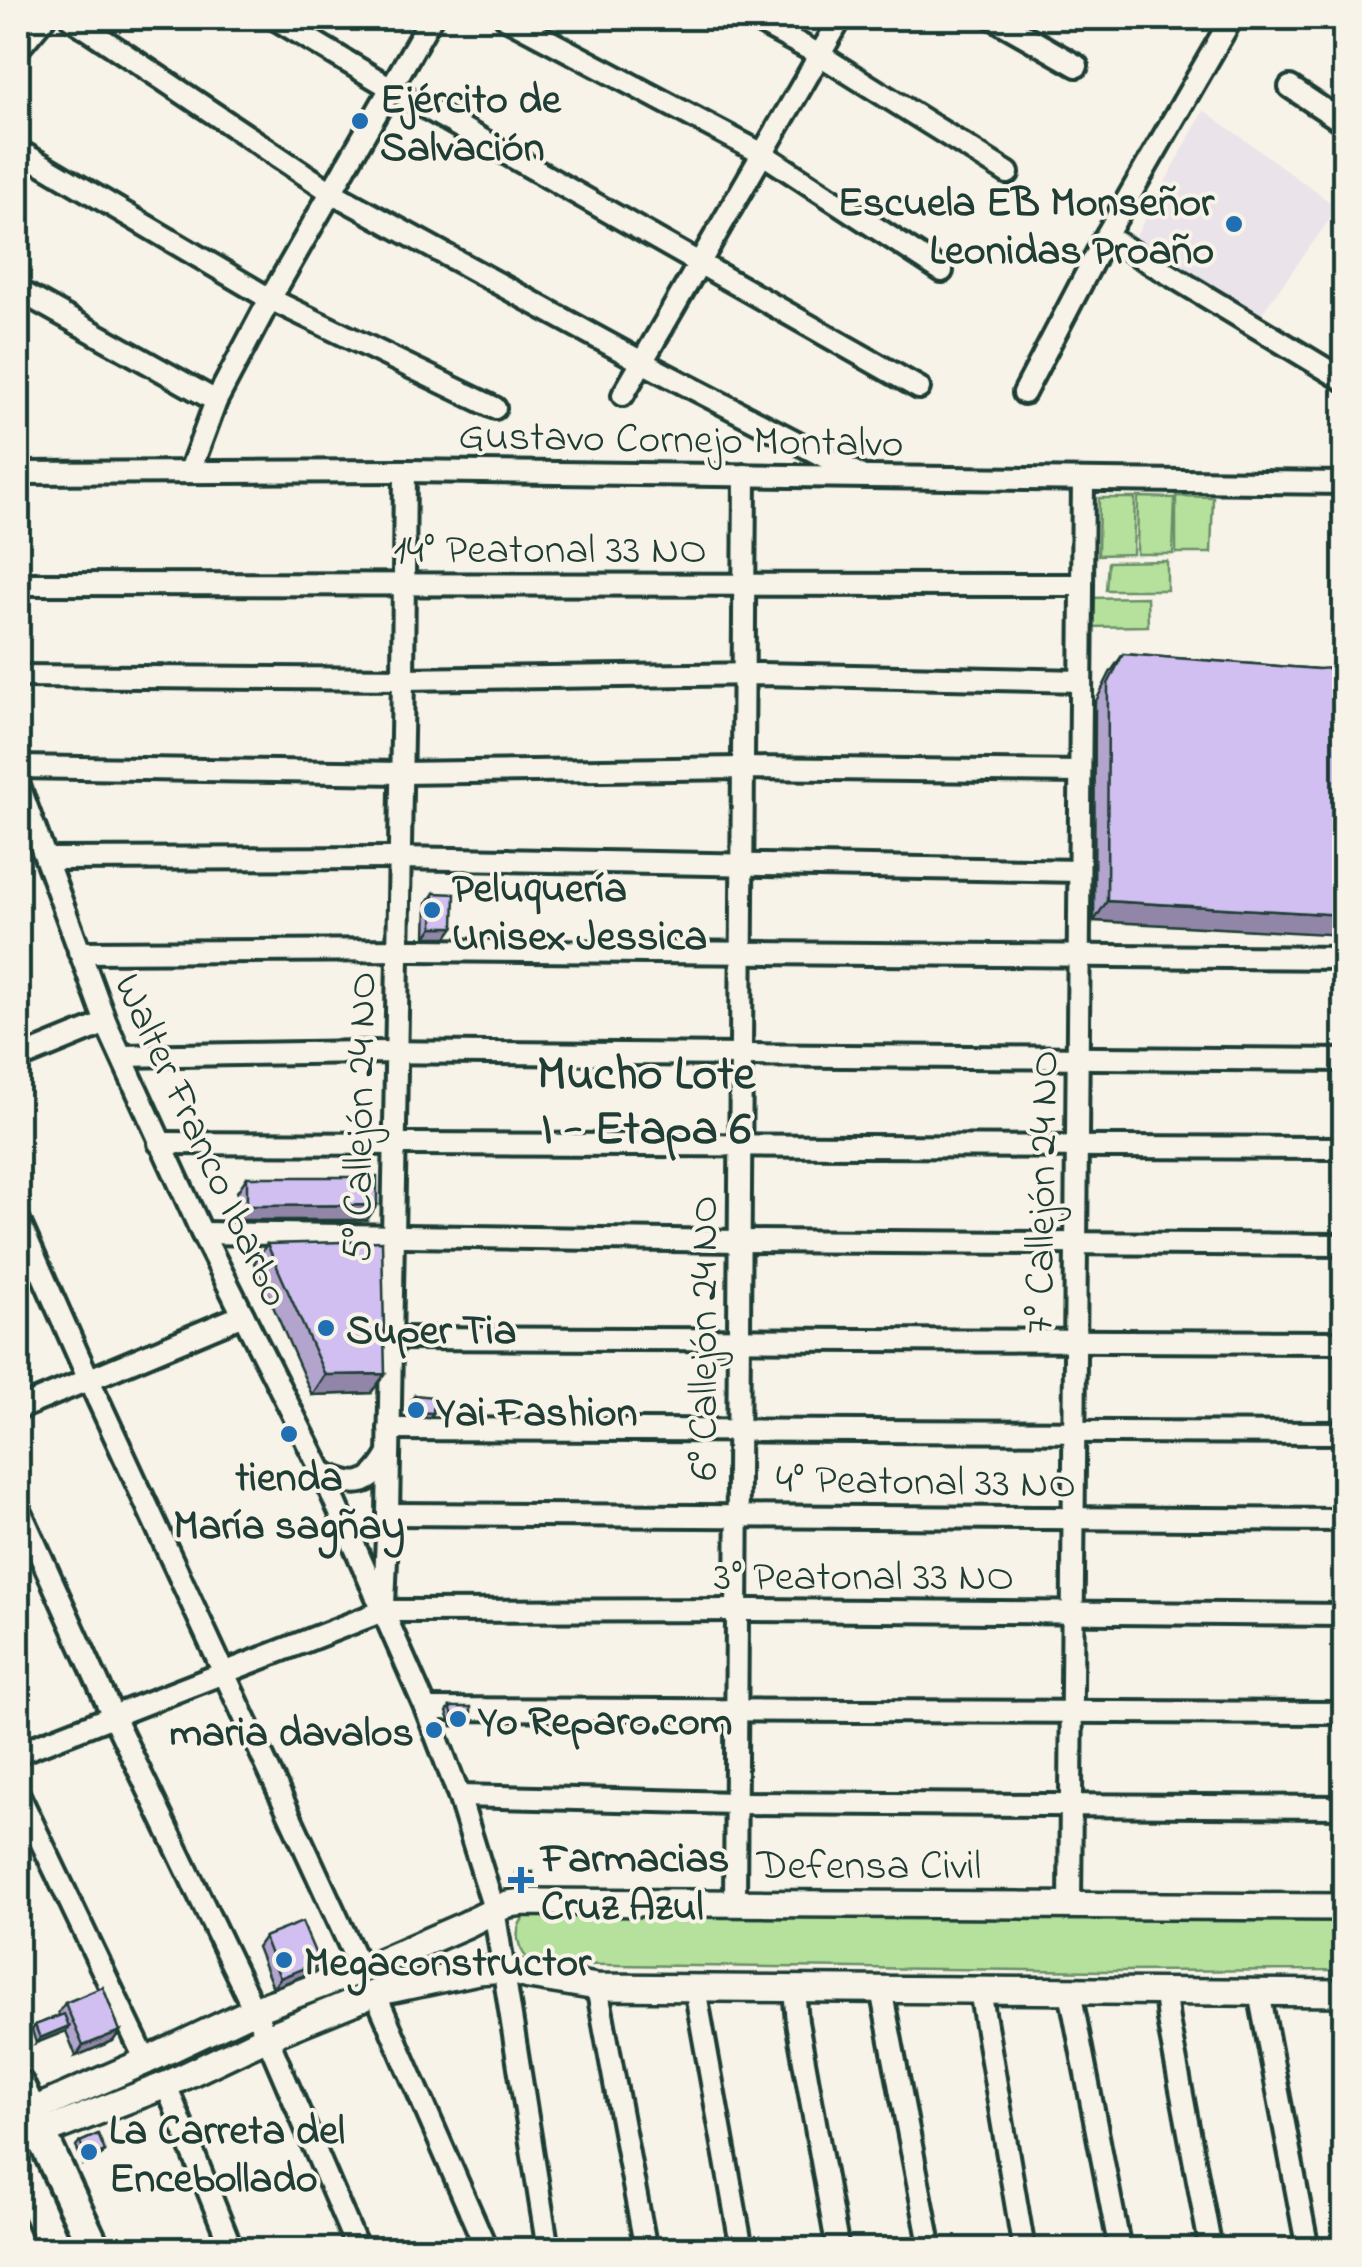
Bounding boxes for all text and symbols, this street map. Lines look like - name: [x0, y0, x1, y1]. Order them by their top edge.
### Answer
- place label: Ejército de Salvación: [380, 71, 562, 180]
- marker: Ejército de Salvación: [349, 110, 371, 132]
- place label: Escuela EB Monseñor Leonidas Proaño: [838, 174, 1215, 283]
- marker: Escuela EB Monseñor Leonidas Proaño: [1223, 213, 1245, 235]
- street label: Gustavo Cornejo Montalvo: [458, 407, 904, 476]
- street label: 14° Peatonal 33 NO: [393, 521, 707, 582]
- place label: Peluquería Unisex Jessica: [452, 860, 707, 969]
- marker: Peluquería Unisex Jessica: [421, 899, 443, 921]
- street label: Walter Franco Ibarbo: [96, 964, 304, 1318]
- street label: 5° Callejón 24 NO: [328, 971, 395, 1263]
- district label: Mucho Lote I - Etapa 6: [537, 1041, 756, 1166]
- street label: 7° Callejón 24 NO: [1011, 1050, 1076, 1334]
- street label: 6° Callejón 24 NO: [675, 1196, 736, 1480]
- place label: Super Tia: [346, 1302, 516, 1363]
- marker: Super Tia: [315, 1317, 337, 1339]
- place label: Yai Fashion: [435, 1384, 637, 1445]
- marker: Yai Fashion: [405, 1399, 427, 1421]
- marker: tienda María sagñay: [278, 1423, 300, 1445]
- place label: tienda María sagñay: [173, 1449, 405, 1559]
- street label: 4° Peatonal 33 NO: [775, 1450, 1077, 1517]
- street label: 3° Peatonal 33 NO: [714, 1548, 1014, 1609]
- place label: Yo Reparo.com: [477, 1693, 732, 1754]
- place label: maria davalos: [170, 1704, 414, 1765]
- marker: Yo Reparo.com: [447, 1708, 469, 1730]
- marker: maria davalos: [423, 1719, 445, 1741]
- place label: Farmacias Cruz Azul: [539, 1830, 729, 1939]
- street label: Defensa Civil: [756, 1837, 981, 1898]
- marker: Farmacias Cruz Azul: [510, 1869, 532, 1891]
- place label: Megaconstructor: [304, 1934, 592, 1996]
- marker: Megaconstructor: [273, 1949, 295, 1971]
- place label: La Carreta del Encebollado: [109, 2102, 345, 2211]
- marker: La Carreta del Encebollado: [78, 2141, 100, 2163]

